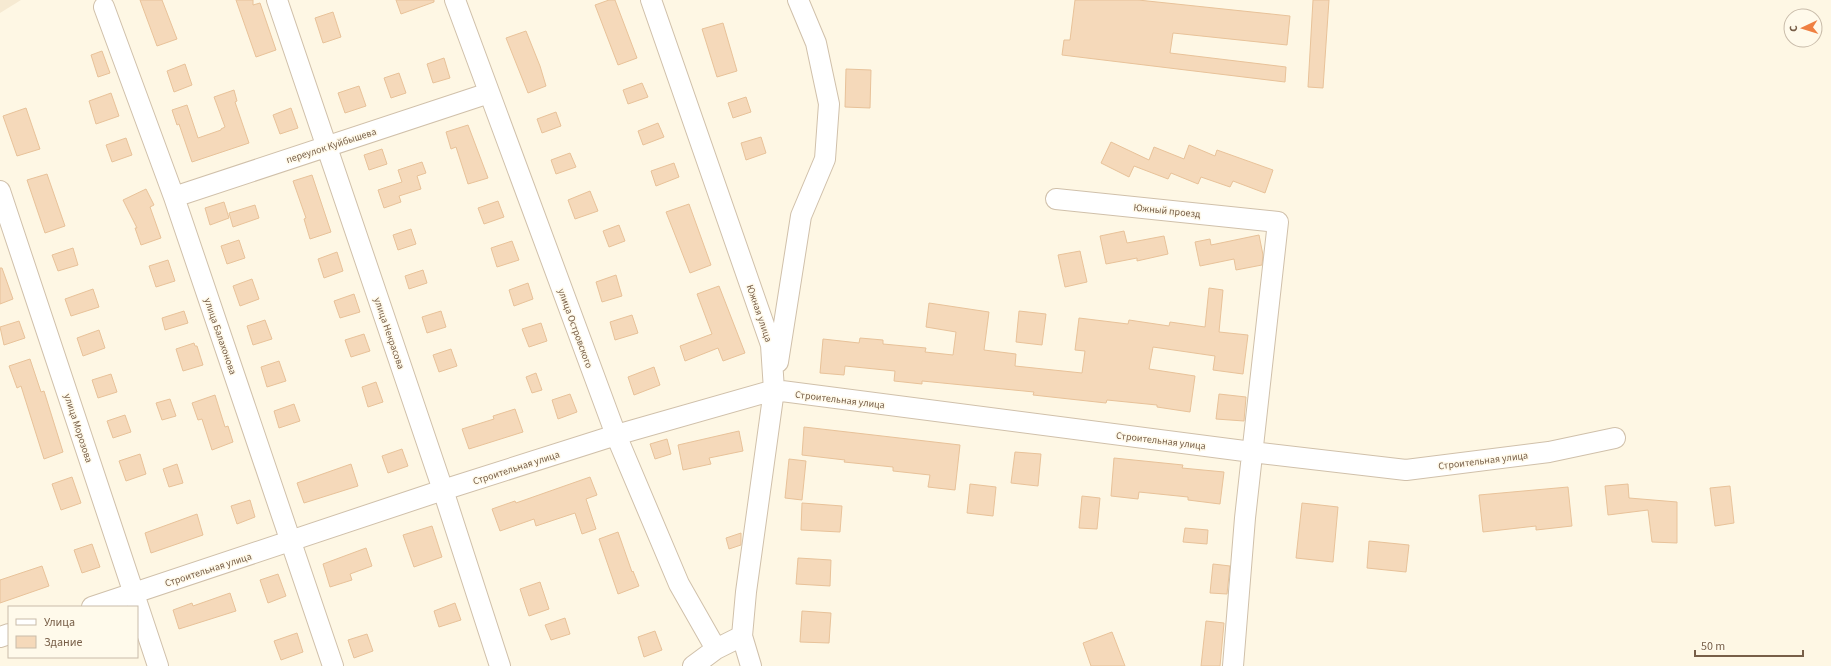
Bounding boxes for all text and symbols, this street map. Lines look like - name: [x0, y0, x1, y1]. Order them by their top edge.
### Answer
- north arrow: [1783, 8, 1823, 48]
- text: С: [1786, 24, 1801, 32]
- street label: переулок Куйбышева: [284, 125, 378, 167]
- street label: Южный проезд: [1133, 201, 1202, 222]
- street label: Южная улица: [743, 283, 775, 344]
- street label: улица Островского: [554, 287, 596, 370]
- street label: улица Балахонова: [200, 296, 240, 377]
- street label: улица Некрасова: [370, 296, 408, 371]
- street label: Строительная улица: [794, 388, 886, 412]
- street label: улица Морозова: [60, 392, 96, 465]
- street label: Строительная улица: [1115, 429, 1207, 453]
- street label: Строительная улица: [471, 447, 561, 489]
- street label: Строительная улица: [1437, 449, 1529, 473]
- street label: Строительная улица: [163, 549, 253, 591]
- legend: [8, 606, 138, 658]
- text: Улица: [44, 614, 75, 631]
- scale bar: [1695, 632, 1803, 658]
- text: Здание: [44, 634, 83, 651]
- text: 50 m: [1701, 638, 1725, 655]

